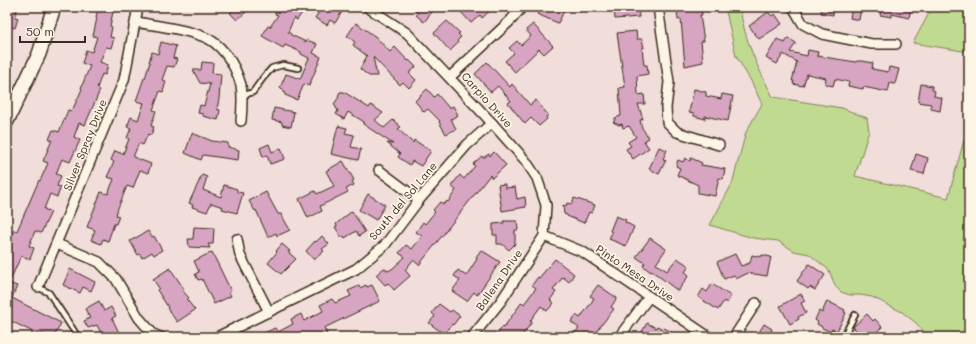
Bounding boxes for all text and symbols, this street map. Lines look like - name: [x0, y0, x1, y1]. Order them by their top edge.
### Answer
- scale bar: [20, 18, 85, 44]
- text: 50 m: [26, 23, 54, 39]
- street label: Carpio Drive: [459, 69, 516, 131]
- street label: Silver Spray Drive: [59, 97, 110, 193]
- street label: South del Sol Lane: [365, 158, 440, 243]
- street label: Pinto Mesa Drive: [593, 241, 678, 304]
- street label: Ballena Drive: [472, 246, 525, 313]

